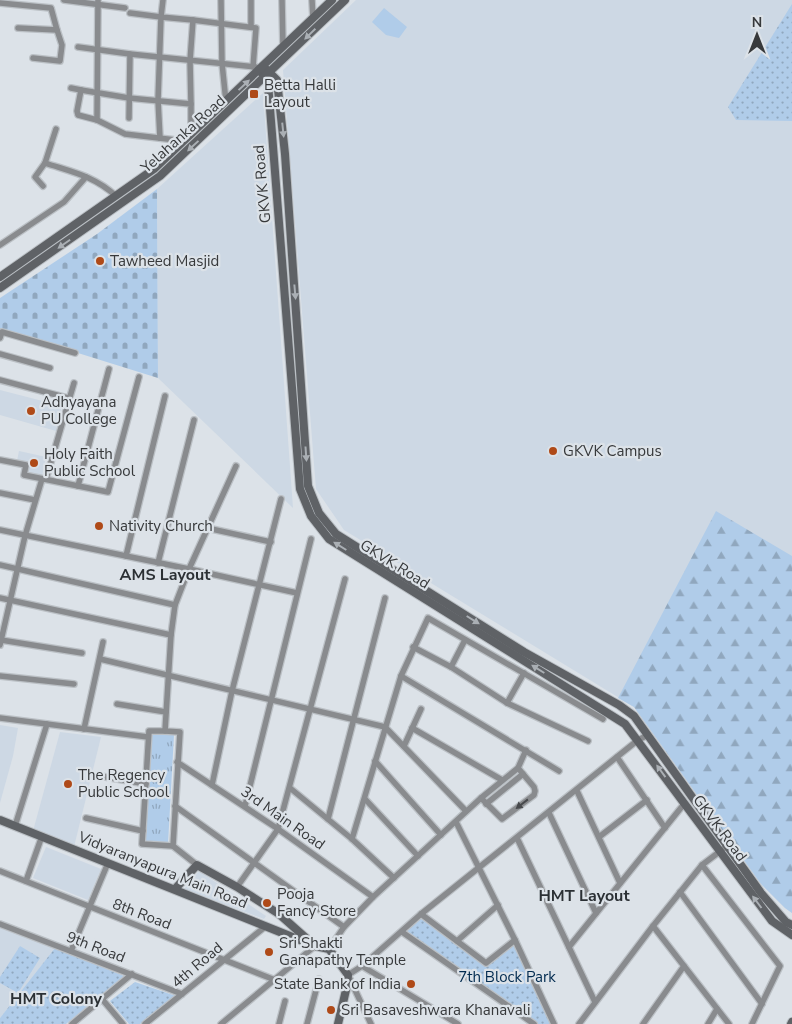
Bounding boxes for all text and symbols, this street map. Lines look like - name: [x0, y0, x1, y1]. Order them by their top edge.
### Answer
- north arrow: [732, 10, 782, 60]
- text: N: [752, 13, 762, 32]
- one-way arrow: [304, 28, 316, 40]
- place label: Betta Halli Layout: [264, 75, 336, 112]
- one-way arrow: [237, 79, 249, 91]
- marker: Betta Halli Layout: [248, 88, 260, 100]
- street label: Yelahanka Road: [136, 91, 230, 178]
- one-way arrow: [279, 122, 287, 138]
- one-way arrow: [187, 140, 199, 152]
- street label: GKVK Road: [249, 144, 275, 224]
- one-way arrow: [57, 239, 70, 249]
- place label: Tawheed Masjid: [110, 251, 219, 271]
- marker: Tawheed Masjid: [94, 255, 106, 267]
- one-way arrow: [291, 284, 299, 300]
- place label: Adhyayana PU College: [41, 392, 117, 429]
- marker: Adhyayana PU College: [25, 405, 37, 417]
- place label: GKVK Campus: [563, 441, 662, 461]
- place label: Holy Faith Public School: [44, 444, 136, 481]
- marker: GKVK Campus: [547, 445, 559, 457]
- one-way arrow: [303, 446, 311, 462]
- marker: Holy Faith Public School: [28, 457, 40, 469]
- place label: Nativity Church: [109, 516, 213, 536]
- marker: Nativity Church: [93, 520, 105, 532]
- street label: GKVK Road: [356, 535, 434, 593]
- one-way arrow: [334, 541, 347, 551]
- district label: AMS Layout: [120, 564, 211, 586]
- one-way arrow: [467, 615, 480, 625]
- one-way arrow: [531, 664, 544, 674]
- one-way arrow: [656, 764, 666, 778]
- place label: The Regency Public School: [78, 765, 170, 802]
- marker: The Regency Public School: [62, 778, 74, 790]
- street label: 3rd Main Road: [237, 782, 329, 854]
- street label: GKVK Road: [688, 791, 752, 865]
- one-way arrow: [516, 799, 529, 810]
- street label: Vidyaranyapura Main Road: [74, 826, 251, 913]
- place label: Pooja Fancy Store: [277, 884, 356, 921]
- district label: HMT Layout: [538, 885, 630, 907]
- street label: 8th Road: [110, 894, 174, 934]
- one-way arrow: [752, 895, 762, 909]
- marker: Pooja Fancy Store: [261, 897, 273, 909]
- street label: 9th Road: [64, 927, 128, 967]
- place label: Sri Shakti Ganapathy Temple: [279, 933, 406, 970]
- street label: 4th Road: [167, 938, 227, 992]
- marker: Sri Shakti Ganapathy Temple: [263, 946, 275, 958]
- park label: 7th Block Park: [458, 967, 556, 987]
- place label: State Bank of India: [274, 974, 401, 994]
- marker: State Bank of India: [405, 978, 417, 990]
- district label: HMT Colony: [10, 988, 103, 1010]
- place label: Sri Basaveshwara Khanavali: [341, 1000, 531, 1020]
- marker: Sri Basaveshwara Khanavali: [325, 1004, 337, 1016]

